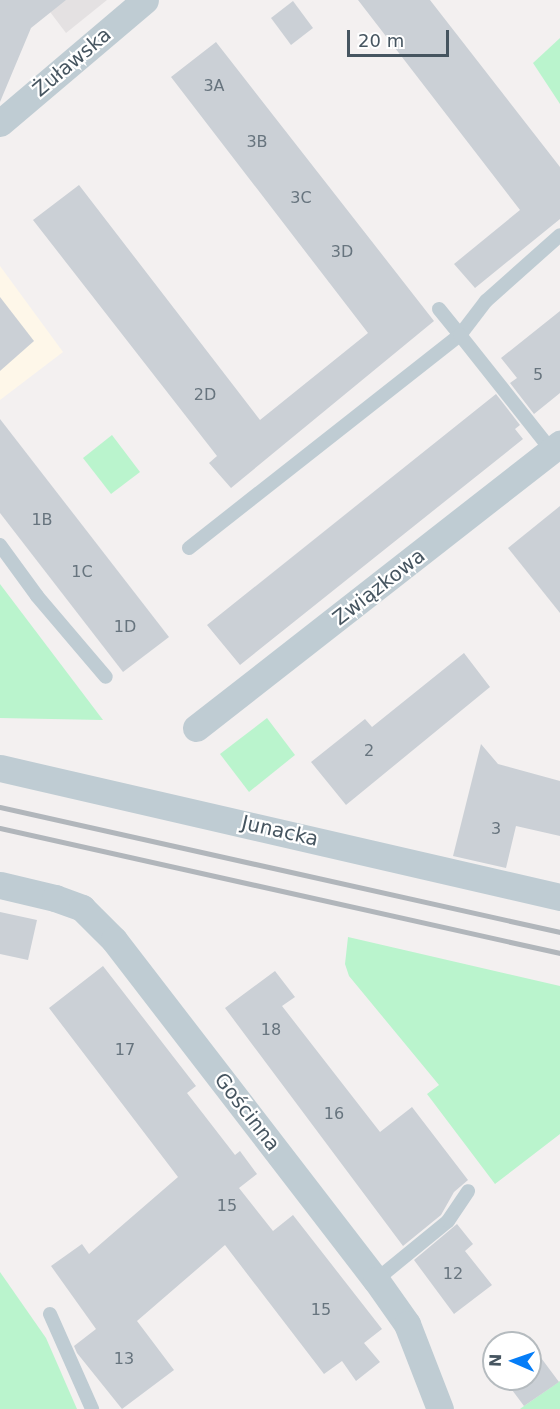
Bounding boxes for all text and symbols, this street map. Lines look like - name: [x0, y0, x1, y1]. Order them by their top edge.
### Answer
- scale bar: [350, 18, 452, 56]
- street label: Żuławska: [28, 22, 116, 102]
- text: 20 m: [358, 30, 404, 51]
- house number: 3A: [203, 76, 225, 96]
- house number: 3B: [246, 132, 268, 152]
- house number: 3C: [290, 188, 312, 208]
- house number: 3D: [331, 242, 353, 262]
- house number: 5: [533, 365, 543, 385]
- house number: 2D: [194, 385, 216, 405]
- house number: 1B: [31, 510, 53, 530]
- street label: Związkowa: [328, 544, 430, 630]
- house number: 1C: [71, 562, 93, 582]
- house number: 1D: [114, 617, 136, 637]
- house number: 2: [364, 741, 374, 761]
- street label: Junacka: [239, 811, 321, 851]
- house number: 3: [491, 819, 501, 839]
- house number: 18: [261, 1020, 281, 1040]
- house number: 17: [115, 1040, 135, 1060]
- street label: Gościnna: [209, 1068, 285, 1156]
- house number: 16: [324, 1104, 344, 1124]
- house number: 15: [217, 1196, 237, 1216]
- house number: 12: [443, 1264, 463, 1284]
- house number: 15: [311, 1300, 331, 1320]
- north arrow: [482, 1331, 542, 1391]
- house number: 13: [114, 1349, 134, 1369]
- text: N: [486, 1353, 505, 1367]

